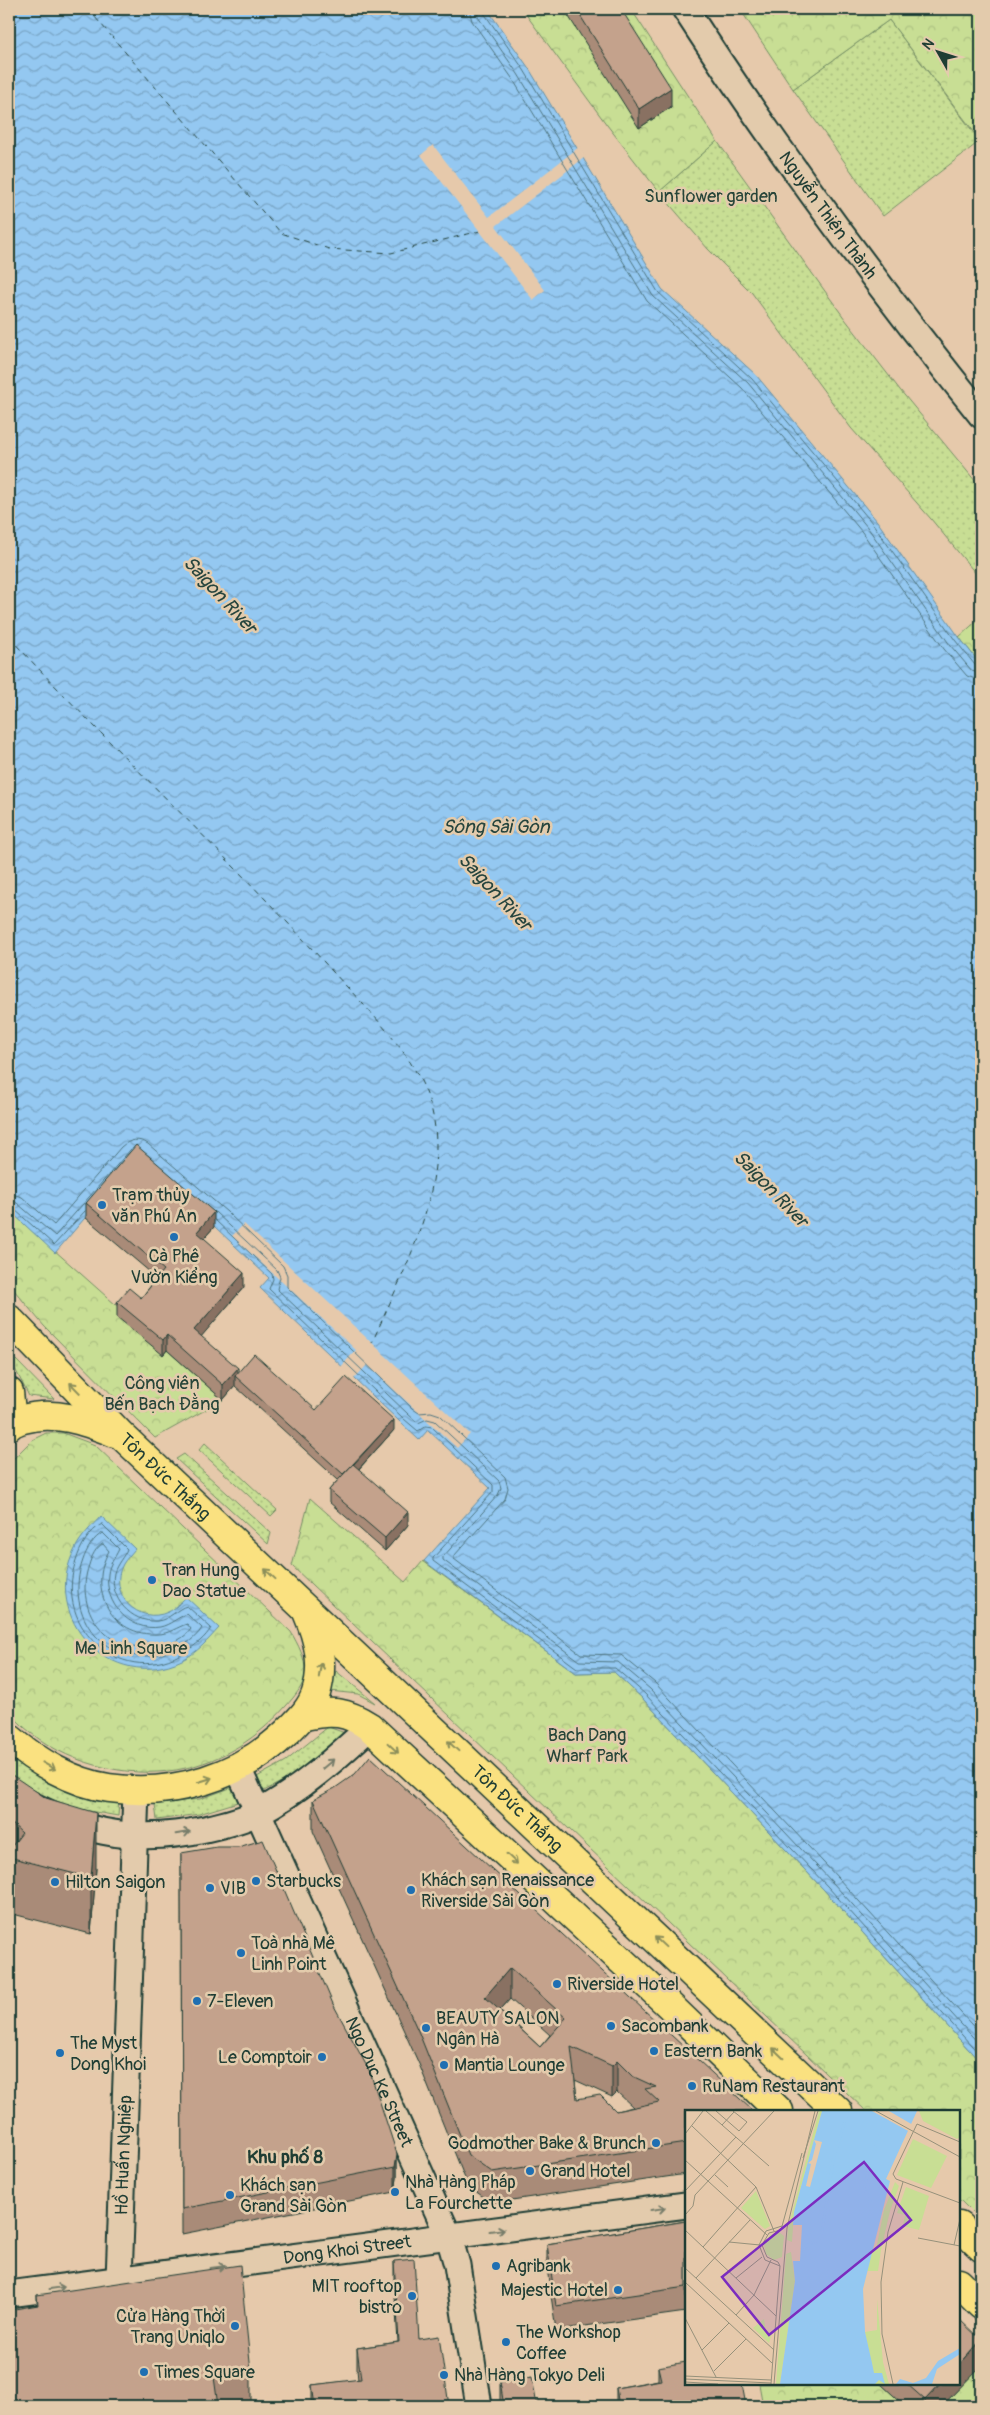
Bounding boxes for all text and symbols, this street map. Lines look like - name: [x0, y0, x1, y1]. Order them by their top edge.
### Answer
- north arrow: [912, 28, 962, 78]
- text: N: [919, 35, 938, 53]
- street label: Nguyễn Thiện Thành: [774, 147, 882, 284]
- park label: Sunflower garden: [644, 185, 778, 208]
- water label: Saigon River: [178, 551, 263, 640]
- water label: Sông Sài Gòn: [443, 815, 551, 839]
- water label: Saigon River: [453, 848, 538, 937]
- water label: Saigon River: [729, 1146, 815, 1234]
- place label: Trạm thủy văn Phú An: [111, 1184, 197, 1228]
- marker: Trạm thủy văn Phú An: [96, 1199, 108, 1211]
- marker: Cà Phê Vườn Kiểng: [168, 1231, 180, 1243]
- place label: Cà Phê Vườn Kiểng: [130, 1245, 218, 1289]
- park label: Công viên Bến Bạch Đằng: [104, 1372, 220, 1416]
- one-way arrow: [69, 1381, 81, 1394]
- street label: Tôn Đức Thắng: [115, 1428, 216, 1525]
- place label: Tran Hung Dao Statue: [162, 1559, 246, 1603]
- one-way arrow: [264, 1568, 277, 1580]
- marker: Tran Hung Dao Statue: [146, 1574, 158, 1586]
- park label: Me Linh Square: [75, 1637, 187, 1660]
- one-way arrow: [315, 1662, 325, 1678]
- park label: Bach Dang Wharf Park: [546, 1724, 628, 1768]
- one-way arrow: [446, 1740, 459, 1752]
- one-way arrow: [387, 1742, 399, 1754]
- one-way arrow: [321, 1758, 334, 1770]
- street label: Tôn Ðức Thắng: [467, 1760, 568, 1857]
- one-way arrow: [41, 1761, 55, 1771]
- one-way arrow: [197, 1775, 213, 1785]
- one-way arrow: [175, 1828, 191, 1838]
- one-way arrow: [506, 1853, 518, 1865]
- place label: Khách sạn Renaissance Riverside Sài Gòn: [421, 1869, 594, 1913]
- place label: Starbucks: [266, 1870, 341, 1893]
- place label: Hilton Saigon: [65, 1871, 166, 1894]
- marker: Starbucks: [250, 1875, 262, 1887]
- marker: Hilton Saigon: [49, 1876, 61, 1888]
- place label: VIB: [220, 1877, 246, 1900]
- marker: VIB: [204, 1882, 216, 1894]
- marker: Khách sạn Renaissance Riverside Sài Gòn: [405, 1884, 417, 1896]
- place label: Toà nhà Mê Linh Point: [251, 1932, 335, 1976]
- one-way arrow: [654, 1936, 666, 1948]
- marker: Toà nhà Mê Linh Point: [235, 1947, 247, 1959]
- place label: Riverside Hotel: [567, 1973, 679, 1996]
- marker: Riverside Hotel: [551, 1978, 563, 1990]
- place label: 7-Eleven: [207, 1990, 274, 2013]
- marker: 7-Eleven: [191, 1995, 203, 2007]
- place label: BEAUTY SALON Ngân Hà: [436, 2007, 559, 2051]
- street label: Ngo Duc Ke Street: [340, 2013, 419, 2151]
- place label: Sacombank: [621, 2015, 709, 2038]
- marker: Sacombank: [605, 2020, 617, 2032]
- marker: BEAUTY SALON Ngân Hà: [420, 2022, 432, 2034]
- place label: The Myst Dong Khoi: [70, 2032, 146, 2076]
- place label: Eastern Bank: [664, 2040, 763, 2063]
- marker: Eastern Bank: [648, 2045, 660, 2057]
- place label: Le Comptoir: [218, 2046, 313, 2069]
- marker: The Myst Dong Khoi: [54, 2047, 66, 2059]
- one-way arrow: [771, 2047, 784, 2059]
- marker: Le Comptoir: [316, 2051, 328, 2063]
- place label: Mantia Lounge: [454, 2054, 565, 2077]
- marker: Mantia Lounge: [438, 2059, 450, 2071]
- place label: RuNam Restaurant: [702, 2075, 846, 2098]
- marker: RuNam Restaurant: [686, 2080, 698, 2092]
- street label: Hồ Huấn Nghiệp: [110, 2095, 137, 2216]
- inset map: [685, 2110, 960, 2385]
- place label: Godmother Bake & Brunch: [448, 2132, 646, 2155]
- marker: Godmother Bake & Brunch: [650, 2137, 662, 2149]
- district label: Khu phố 8: [247, 2145, 323, 2169]
- place label: Grand Hotel: [540, 2160, 631, 2183]
- marker: Grand Hotel: [524, 2165, 536, 2177]
- place label: Nhà Hàng Pháp La Fourchette: [405, 2171, 516, 2215]
- place label: Khách sạn Grand Sài Gòn: [240, 2174, 347, 2218]
- marker: Nhà Hàng Pháp La Fourchette: [389, 2186, 401, 2198]
- marker: Khách sạn Grand Sài Gòn: [224, 2189, 236, 2201]
- one-way arrow: [650, 2204, 666, 2214]
- one-way arrow: [489, 2225, 505, 2235]
- street label: Dong Khoi Street: [282, 2230, 413, 2269]
- place label: Agribank: [506, 2255, 571, 2278]
- marker: Agribank: [490, 2260, 502, 2272]
- one-way arrow: [210, 2262, 226, 2272]
- place label: MIT rooftop bistro: [312, 2275, 402, 2319]
- place label: Majestic Hotel: [501, 2279, 608, 2302]
- one-way arrow: [49, 2283, 65, 2293]
- marker: Majestic Hotel: [612, 2284, 624, 2296]
- marker: MIT rooftop bistro: [406, 2290, 418, 2302]
- place label: Cửa Hàng Thời Trang Uniqlo: [116, 2305, 225, 2349]
- marker: Cửa Hàng Thời Trang Uniqlo: [229, 2320, 241, 2332]
- place label: The Workshop Coffee: [516, 2321, 621, 2365]
- marker: The Workshop Coffee: [500, 2336, 512, 2348]
- place label: Times Square: [154, 2361, 255, 2384]
- place label: Nhà Hàng Tokyo Deli: [454, 2364, 605, 2387]
- marker: Times Square: [138, 2366, 150, 2378]
- marker: Nhà Hàng Tokyo Deli: [438, 2369, 450, 2381]

